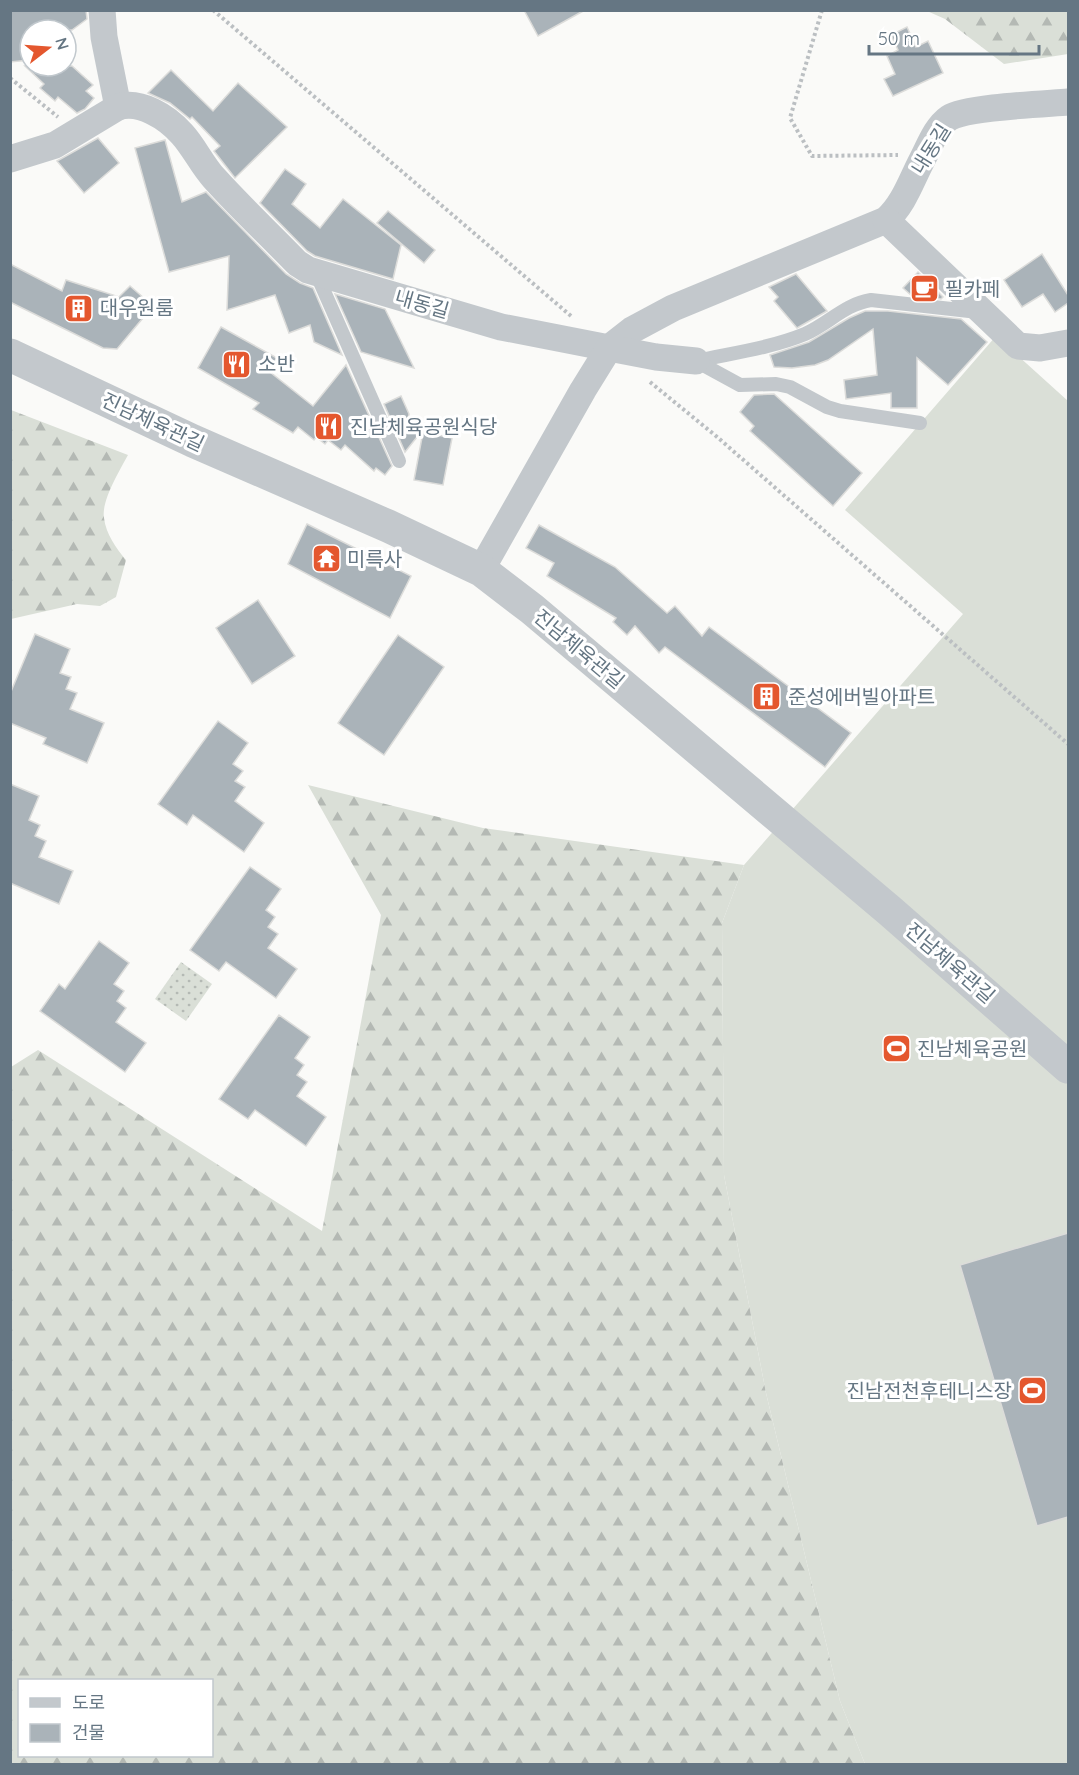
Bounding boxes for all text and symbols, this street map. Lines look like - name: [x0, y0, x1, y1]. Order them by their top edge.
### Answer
- north arrow: [18, 18, 78, 78]
- scale bar: [869, 18, 1038, 56]
- text: 50 m: [878, 27, 920, 50]
- text: N: [51, 35, 74, 52]
- street label: 내동길: [905, 119, 956, 179]
- cafe icon: 필카페: [908, 273, 940, 305]
- place label: 필카페: [945, 276, 1000, 301]
- street label: 내동길: [392, 284, 452, 323]
- building icon: 대우원룸: [63, 292, 95, 324]
- place label: 대우원룸: [100, 295, 174, 320]
- restaurant icon: 소반: [221, 348, 253, 380]
- place label: 소반: [258, 351, 295, 376]
- street label: 진남체육관길: [98, 387, 209, 456]
- restaurant icon: 진남체육공원식당: [313, 411, 345, 443]
- place label: 진남체육공원식당: [350, 414, 497, 439]
- temple icon: 미륵사: [310, 543, 342, 575]
- place label: 미륵사: [347, 546, 402, 571]
- street label: 진남체육관길: [529, 604, 630, 694]
- building icon: 준성에버빌아파트: [751, 681, 783, 713]
- place label: 준성에버빌아파트: [788, 684, 935, 709]
- street label: 진남체육관길: [900, 917, 1000, 1008]
- sports icon: 진남체육공원: [880, 1033, 912, 1065]
- place label: 진남체육공원: [917, 1036, 1027, 1061]
- sports icon: 진남전천후테니스장: [1017, 1375, 1049, 1407]
- place label: 진남전천후테니스장: [846, 1378, 1012, 1403]
- legend: [18, 1679, 213, 1757]
- text: 도로: [72, 1691, 105, 1714]
- text: 건물: [72, 1721, 105, 1744]

